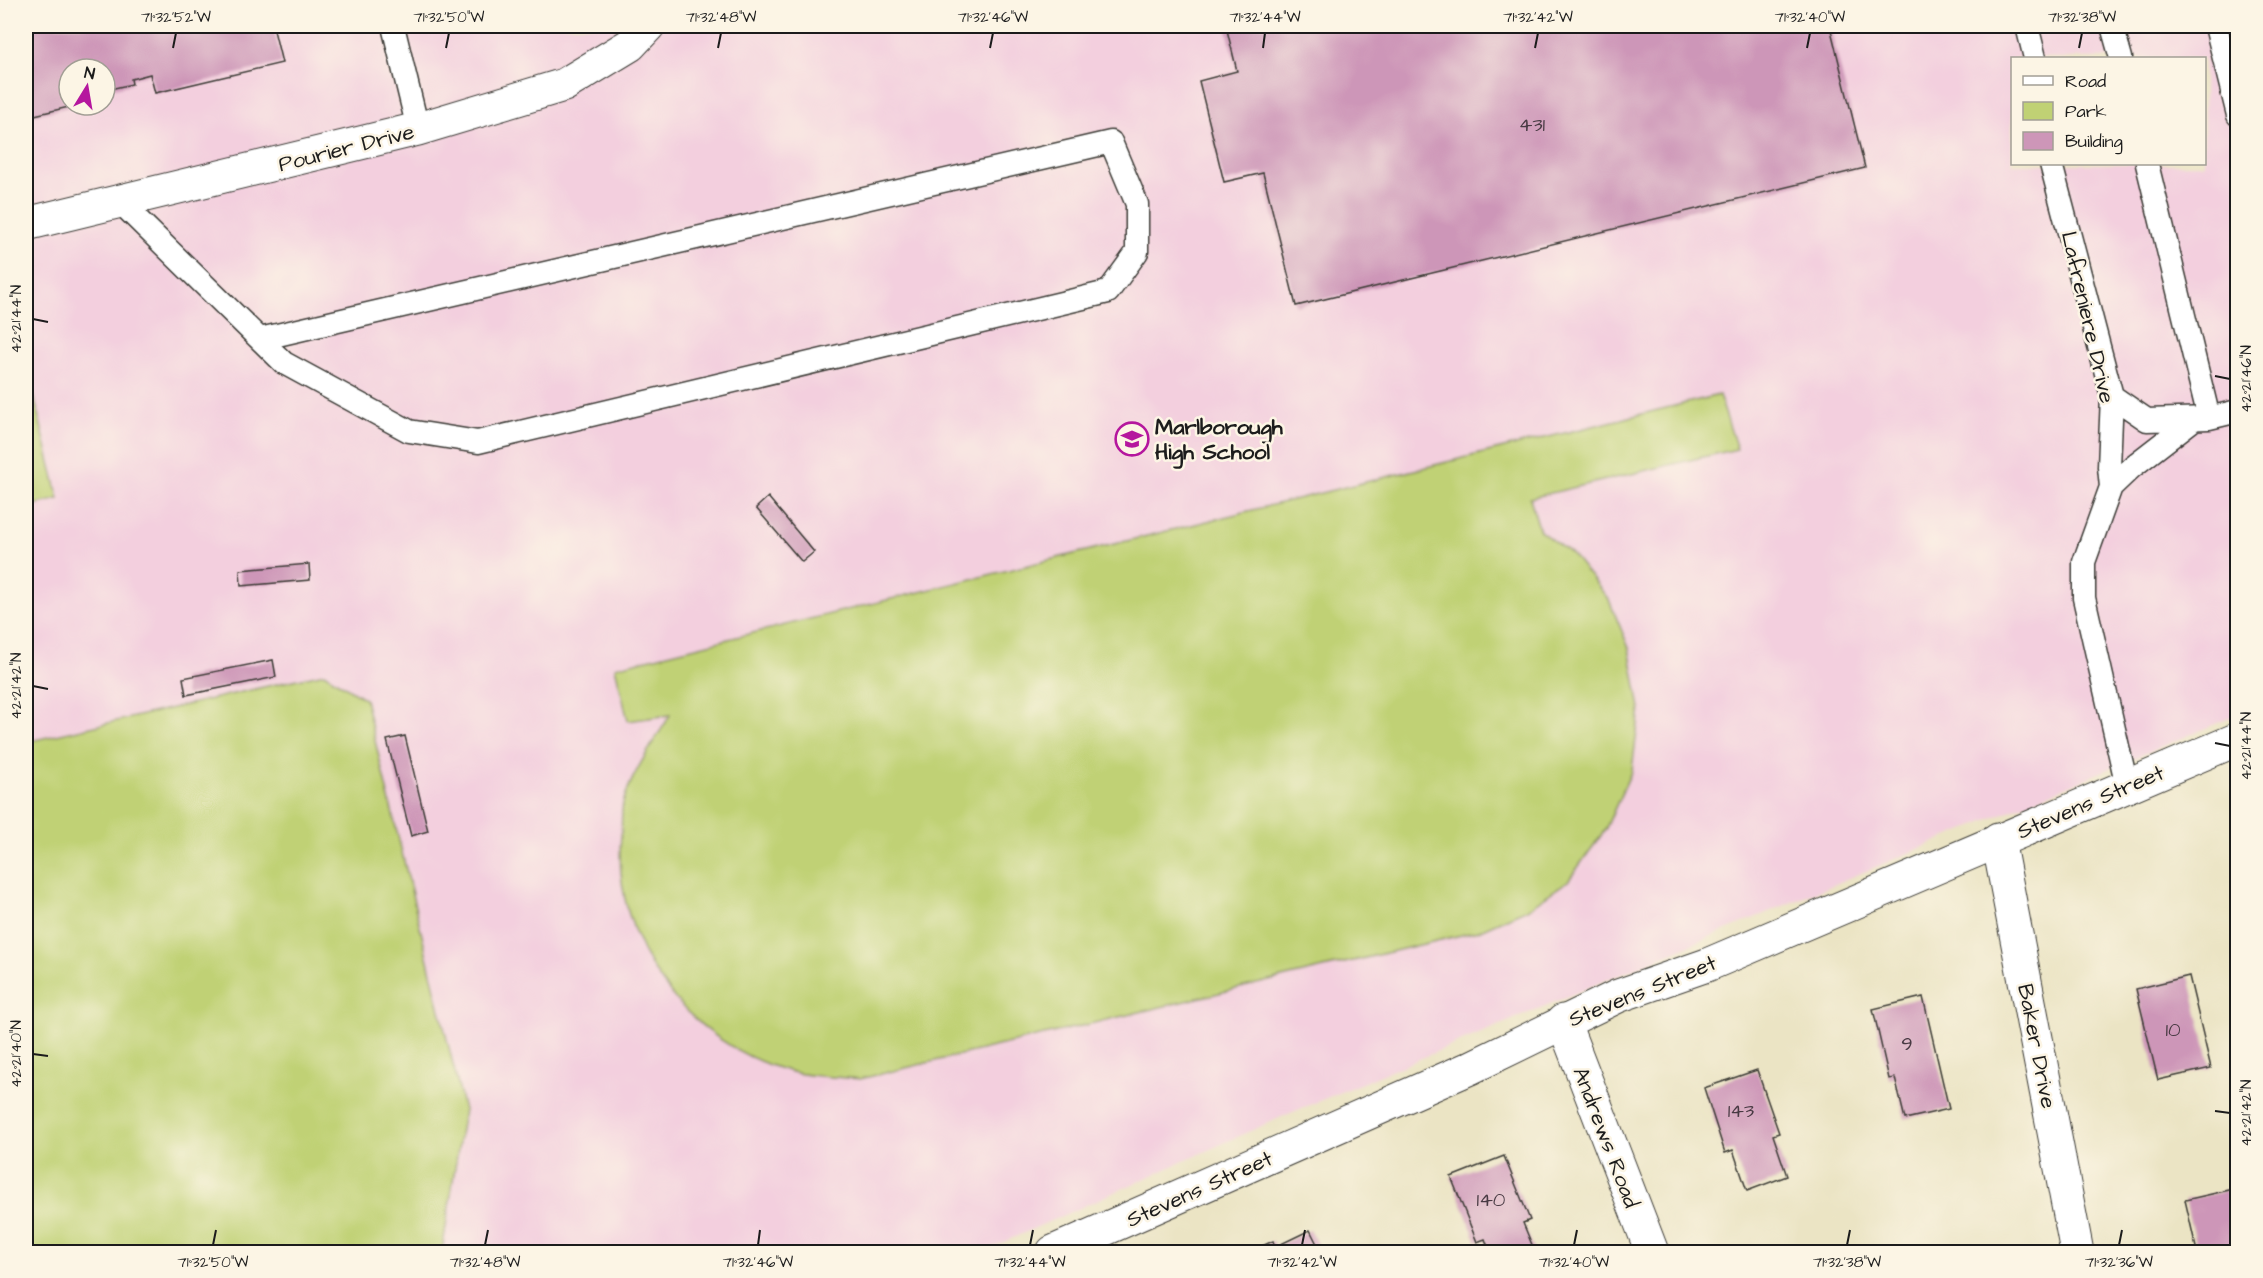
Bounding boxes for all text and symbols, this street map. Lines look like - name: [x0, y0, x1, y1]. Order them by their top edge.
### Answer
- text: 71°32'52"W: [141, 7, 211, 28]
- text: 71°32'50"W: [414, 7, 484, 28]
- text: 71°32'48"W: [686, 7, 756, 28]
- text: 71°32'46"W: [958, 7, 1028, 28]
- text: 71°32'44"W: [1229, 7, 1301, 28]
- text: 71°32'42"W: [1503, 7, 1573, 28]
- text: 71°32'40"W: [1775, 7, 1845, 28]
- text: 71°32'38"W: [2048, 7, 2116, 28]
- north arrow: [57, 57, 117, 117]
- legend: [2011, 57, 2206, 165]
- text: N: [83, 62, 97, 85]
- text: Road: [2065, 69, 2106, 94]
- text: Park: [2065, 99, 2107, 124]
- house number: 431: [1519, 111, 1546, 139]
- street label: Pourier Drive: [275, 117, 418, 180]
- text: Building: [2065, 129, 2123, 155]
- street label: Lafreniere Drive: [2053, 228, 2122, 406]
- text: 42°21'44"N: [6, 285, 27, 353]
- text: 42°21'46"N: [2236, 345, 2257, 413]
- place label: Marlborough High School: [1155, 412, 1284, 469]
- school or university icon: Marlborough High School: [1114, 421, 1150, 457]
- text: 42°21'42"N: [6, 653, 27, 719]
- text: 42°21'44"N: [2236, 712, 2257, 780]
- street label: Stevens Street: [2012, 757, 2169, 847]
- street label: Stevens Street: [1564, 948, 1721, 1035]
- street label: Baker Drive: [2009, 981, 2064, 1111]
- house number: 10: [2165, 1016, 2181, 1044]
- text: 42°21'40"N: [6, 1020, 27, 1088]
- house number: 9: [1901, 1030, 1913, 1058]
- street label: Andrews Road: [1565, 1063, 1647, 1212]
- text: 42°21'42"N: [2236, 1080, 2257, 1146]
- house number: 143: [1728, 1097, 1754, 1125]
- street label: Stevens Street: [1122, 1143, 1278, 1235]
- house number: 140: [1477, 1186, 1506, 1214]
- text: 71°32'50"W: [178, 1252, 248, 1273]
- text: 71°32'48"W: [450, 1252, 520, 1273]
- text: 71°32'46"W: [723, 1252, 793, 1273]
- text: 71°32'44"W: [994, 1252, 1066, 1273]
- text: 71°32'42"W: [1267, 1252, 1337, 1273]
- text: 71°32'40"W: [1539, 1252, 1609, 1273]
- text: 71°32'38"W: [1813, 1252, 1881, 1273]
- text: 71°32'36"W: [2085, 1252, 2153, 1273]

